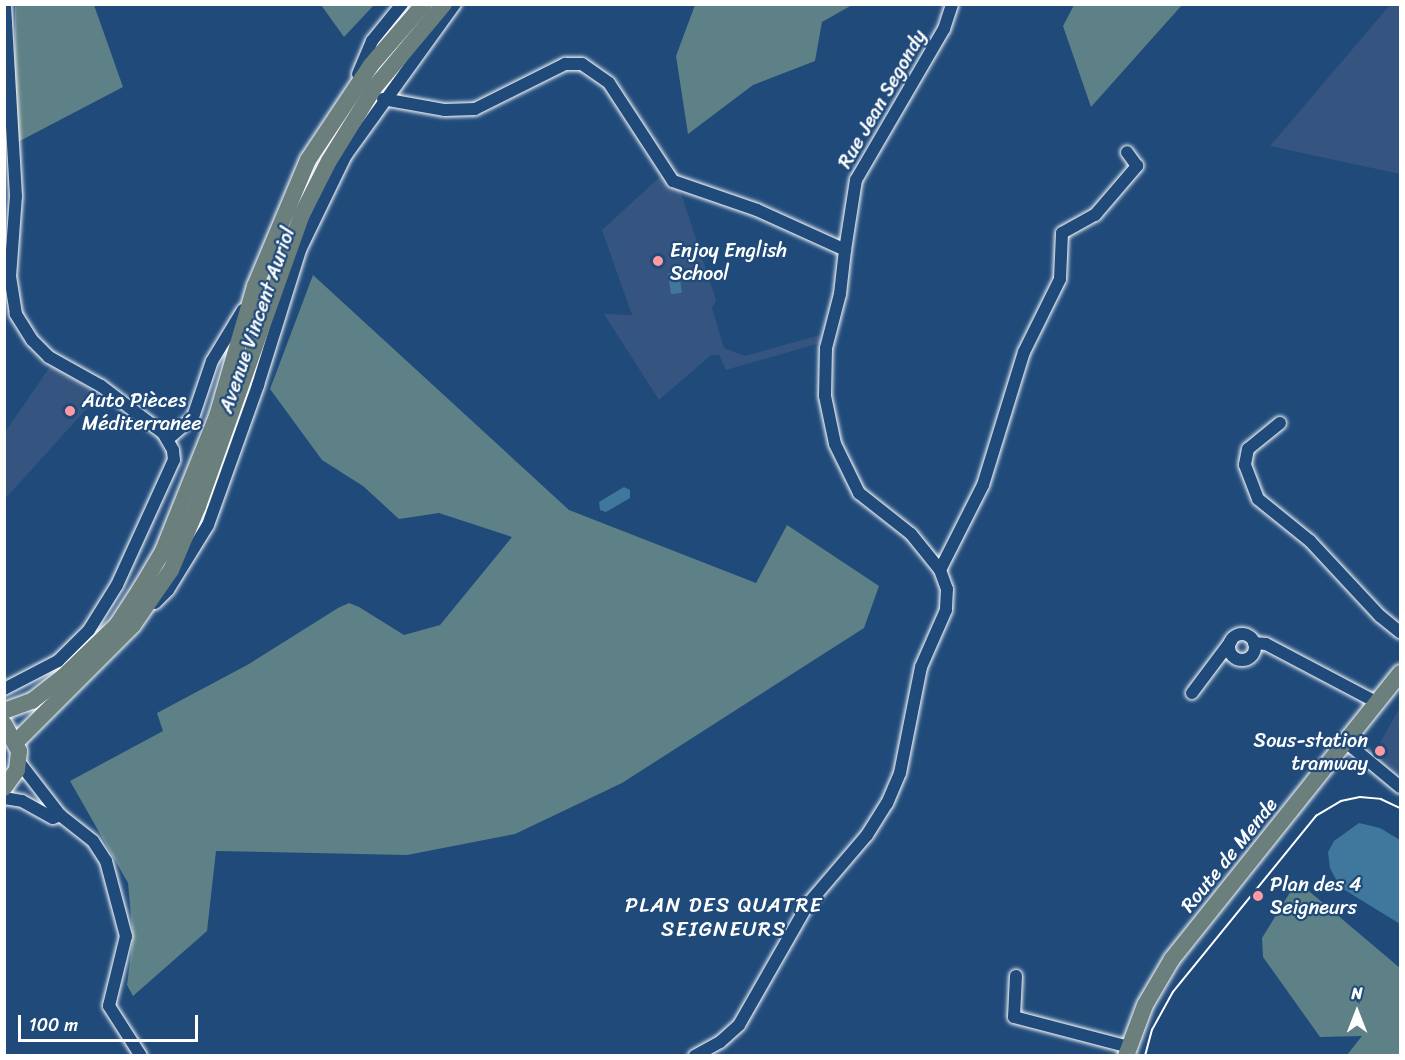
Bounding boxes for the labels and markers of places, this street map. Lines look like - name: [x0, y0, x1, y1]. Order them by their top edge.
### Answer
- place label: Enjoy English School: [670, 238, 787, 285]
- marker: Enjoy English School: [651, 254, 665, 268]
- place label: Auto Pièces Méditerranée: [82, 388, 201, 435]
- marker: Auto Pièces Méditerranée: [63, 404, 77, 418]
- place label: Sous-station tramway: [1254, 728, 1368, 775]
- marker: Sous-station tramway: [1373, 744, 1387, 758]
- place label: Plan des 4 Seigneurs: [1270, 873, 1362, 920]
- marker: Plan des 4 Seigneurs: [1251, 889, 1265, 903]

